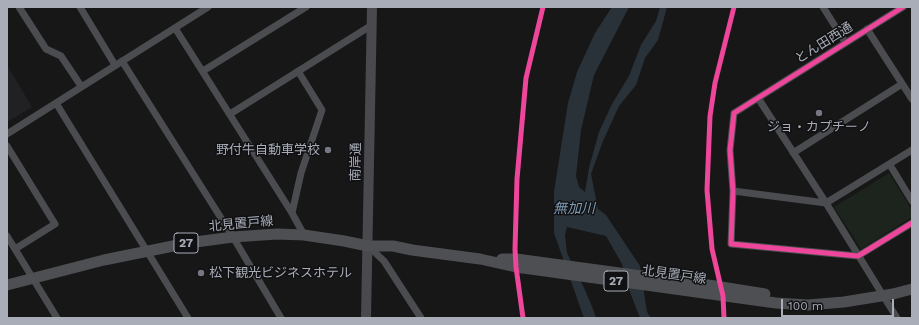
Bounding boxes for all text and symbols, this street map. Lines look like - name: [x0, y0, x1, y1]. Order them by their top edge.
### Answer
- street label: とん田西通: [792, 19, 856, 67]
- marker: ジョ・カプチーノ: [814, 108, 824, 118]
- place label: ジョ・カプチーノ: [767, 119, 871, 135]
- place label: 野付牛自動車学校: [216, 142, 320, 158]
- street label: 南岸通: [348, 142, 364, 182]
- marker: 野付牛自動車学校: [323, 145, 333, 155]
- water label: 無加川: [553, 201, 595, 217]
- street label: 北見置戸線: [208, 213, 274, 235]
- road number: 27: [174, 233, 198, 253]
- street label: 北見置戸線: [641, 263, 707, 287]
- place label: 松下観光ビジネスホテル: [209, 265, 352, 281]
- marker: 松下観光ビジネスホテル: [196, 268, 206, 278]
- road number: 27: [604, 271, 628, 291]
- scale bar: [783, 291, 896, 317]
- text: 100 m: [788, 299, 823, 313]

